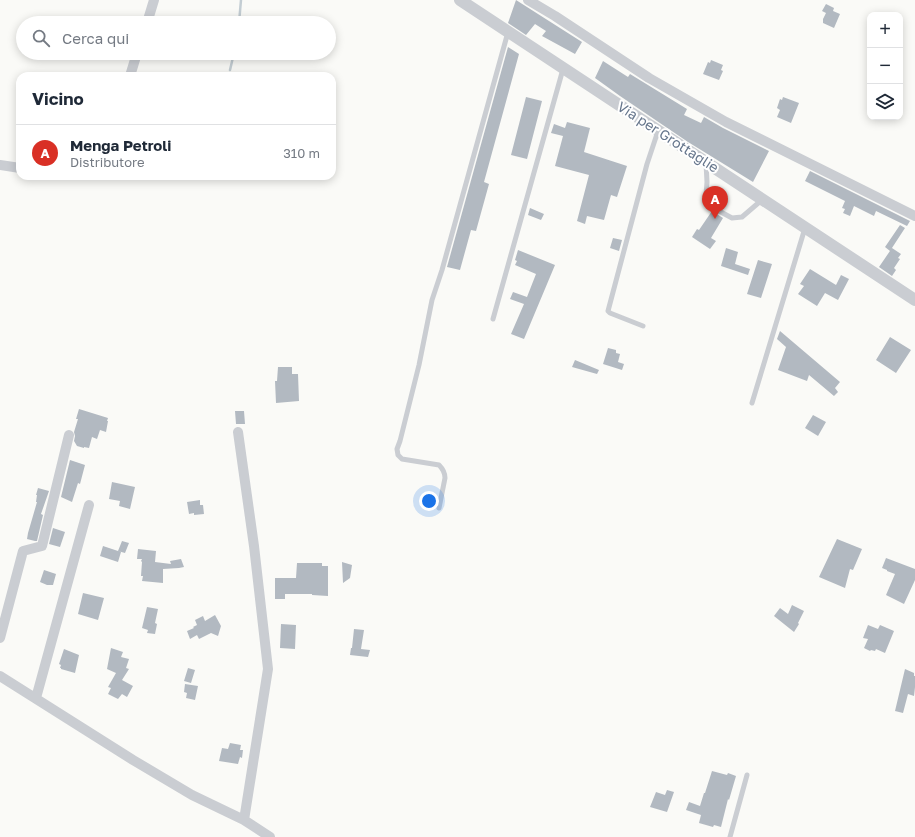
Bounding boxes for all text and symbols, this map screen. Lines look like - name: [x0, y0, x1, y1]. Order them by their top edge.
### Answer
- map controls: [867, 12, 903, 120]
- button: +: [867, 12, 903, 48]
- search box: [16, 16, 336, 60]
- icon: search: [30, 27, 52, 49]
- text: Cerca qui: [62, 29, 129, 47]
- button: −: [867, 48, 903, 84]
- button: layers: [867, 84, 903, 120]
- text: Vicino: [32, 88, 84, 109]
- street label: Via per Grottaglie: [614, 97, 722, 176]
- text: Menga Petroli: [70, 136, 171, 154]
- text: A: [40, 145, 50, 161]
- text: 310 m: [283, 145, 320, 161]
- text: Distributore: [70, 154, 145, 170]
- pin: A: [702, 186, 728, 219]
- your location: [419, 491, 439, 511]

